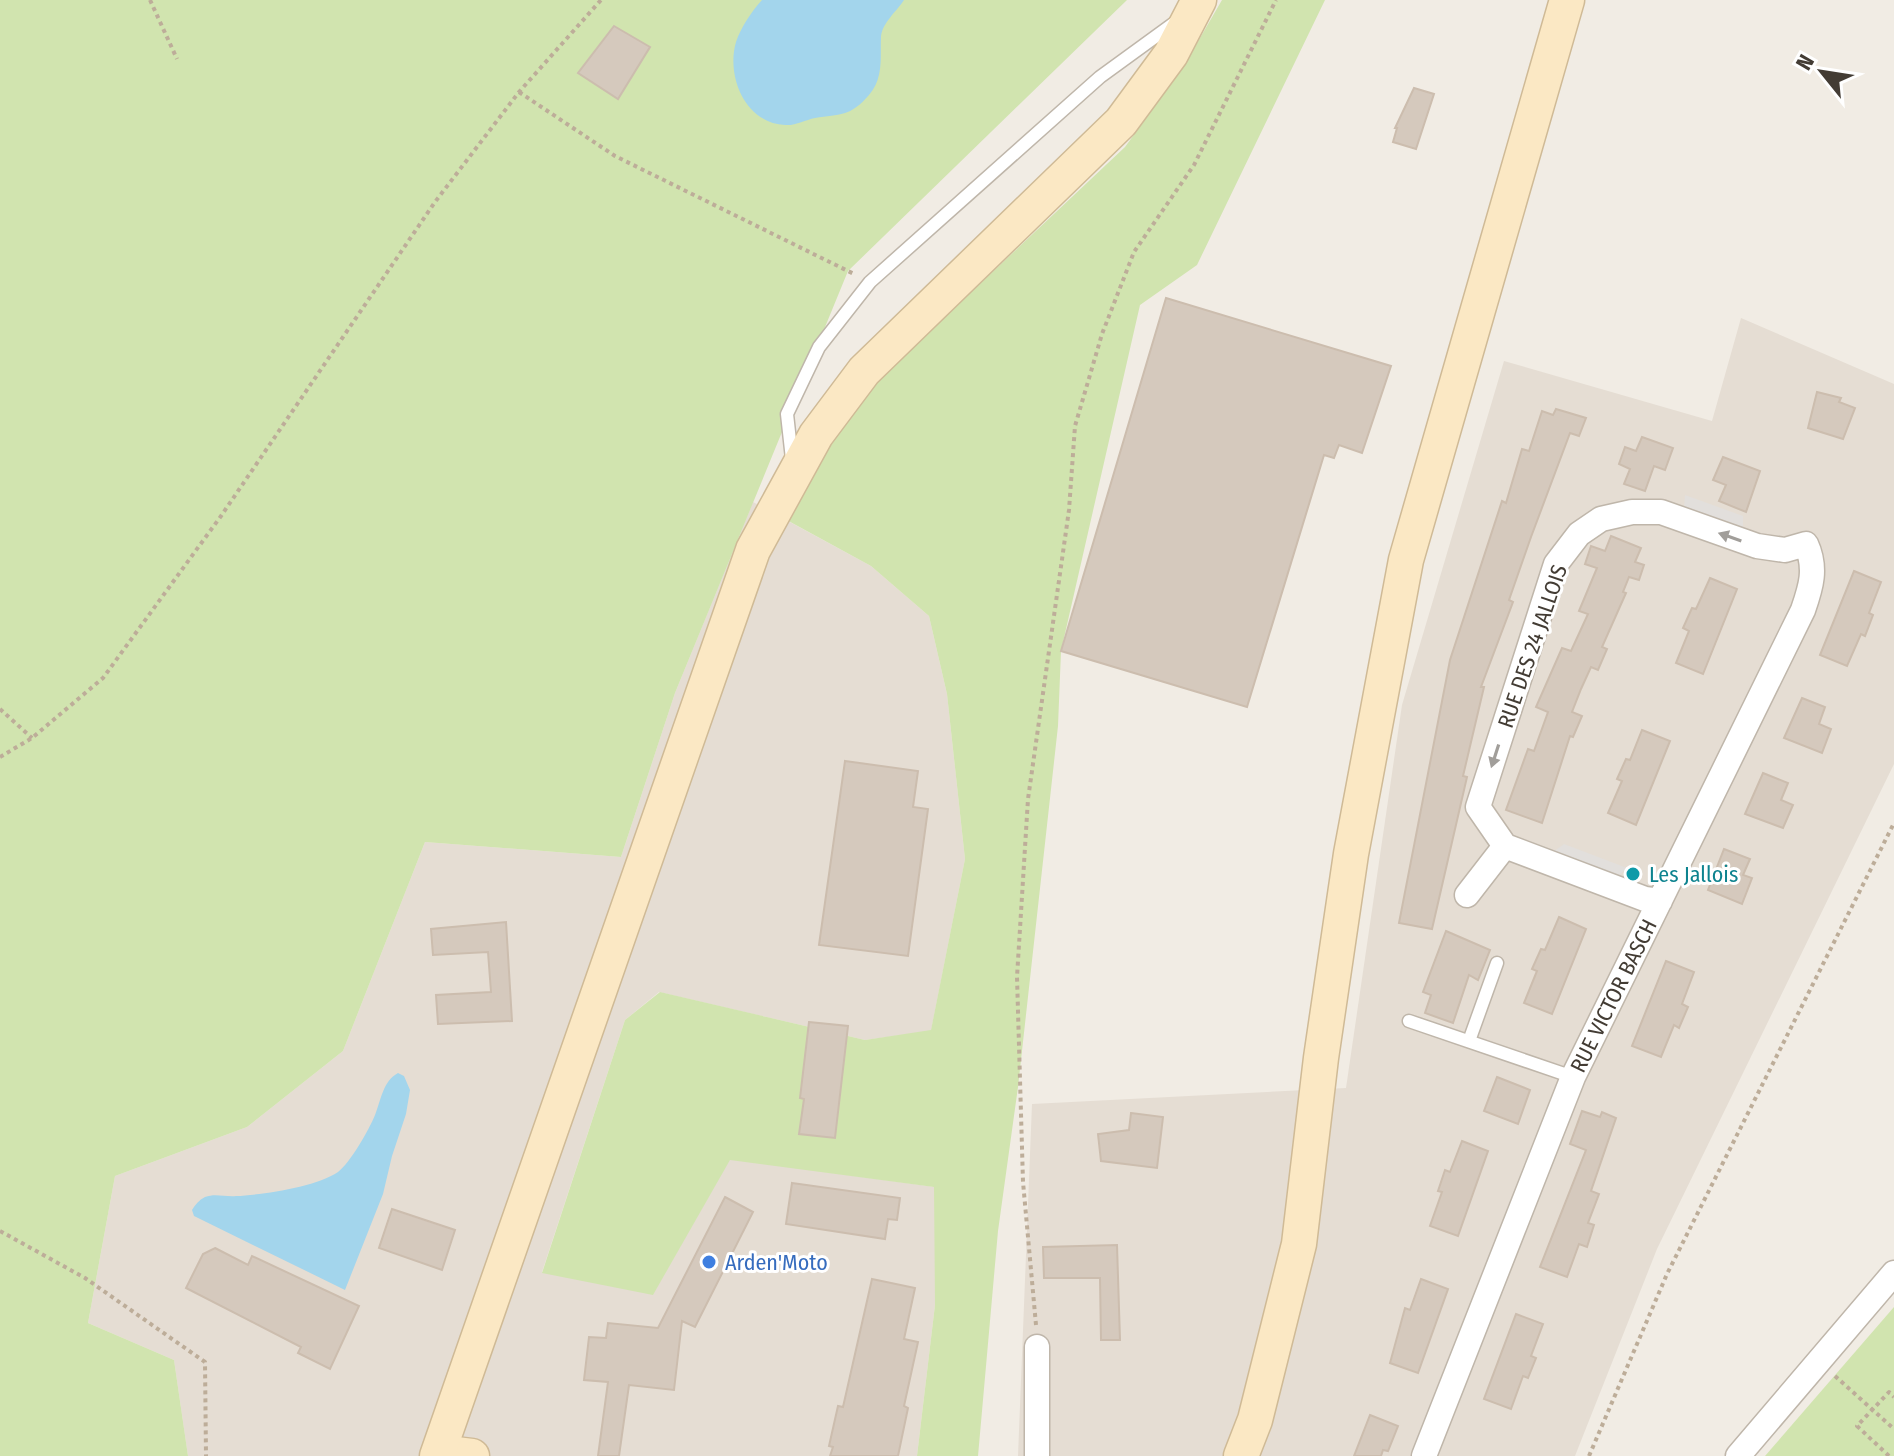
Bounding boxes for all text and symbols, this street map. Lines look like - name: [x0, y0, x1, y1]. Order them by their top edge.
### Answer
- north arrow: [1782, 32, 1862, 112]
- text: N: [1790, 50, 1820, 75]
- one-way arrow: [1718, 530, 1742, 542]
- street label: RUE DES 24 JALLOIS: [1492, 561, 1573, 731]
- one-way arrow: [1488, 744, 1501, 768]
- place label: Les Jallois: [1649, 861, 1738, 888]
- marker: Les Jallois: [1624, 865, 1642, 883]
- street label: RUE VICTOR BASCH: [1564, 915, 1663, 1077]
- place label: Arden'Moto: [725, 1249, 828, 1276]
- marker: Arden'Moto: [700, 1253, 718, 1271]

